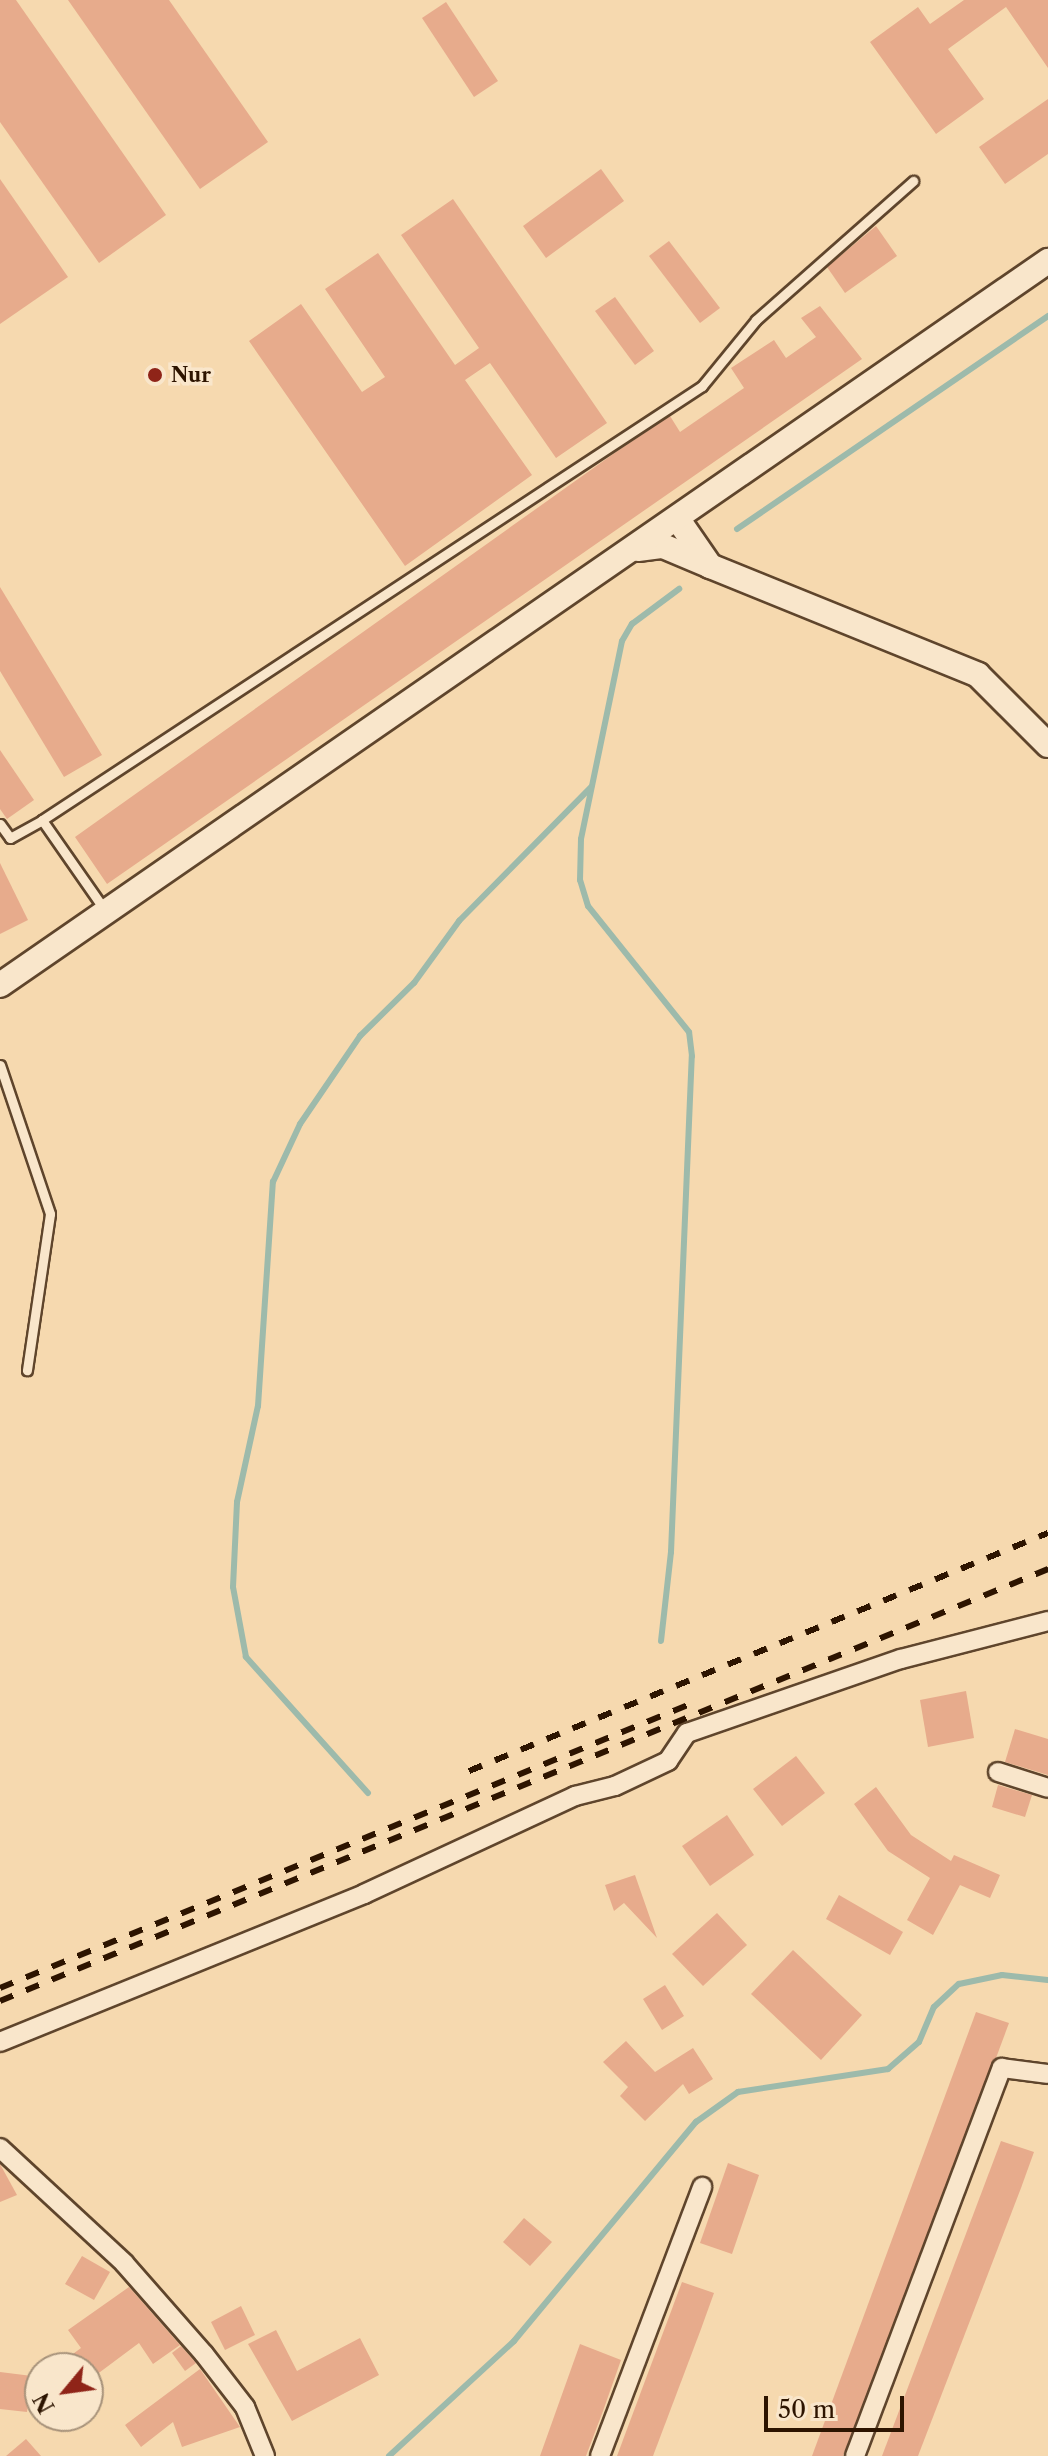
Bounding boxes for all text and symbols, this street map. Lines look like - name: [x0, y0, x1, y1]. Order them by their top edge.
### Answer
- place label: Nur: [171, 363, 211, 387]
- marker: Nur: [146, 366, 164, 384]
- north arrow: [24, 2352, 104, 2432]
- scale bar: [768, 2380, 908, 2430]
- text: N: [28, 2388, 61, 2418]
- text: 50 m: [778, 2395, 835, 2424]

